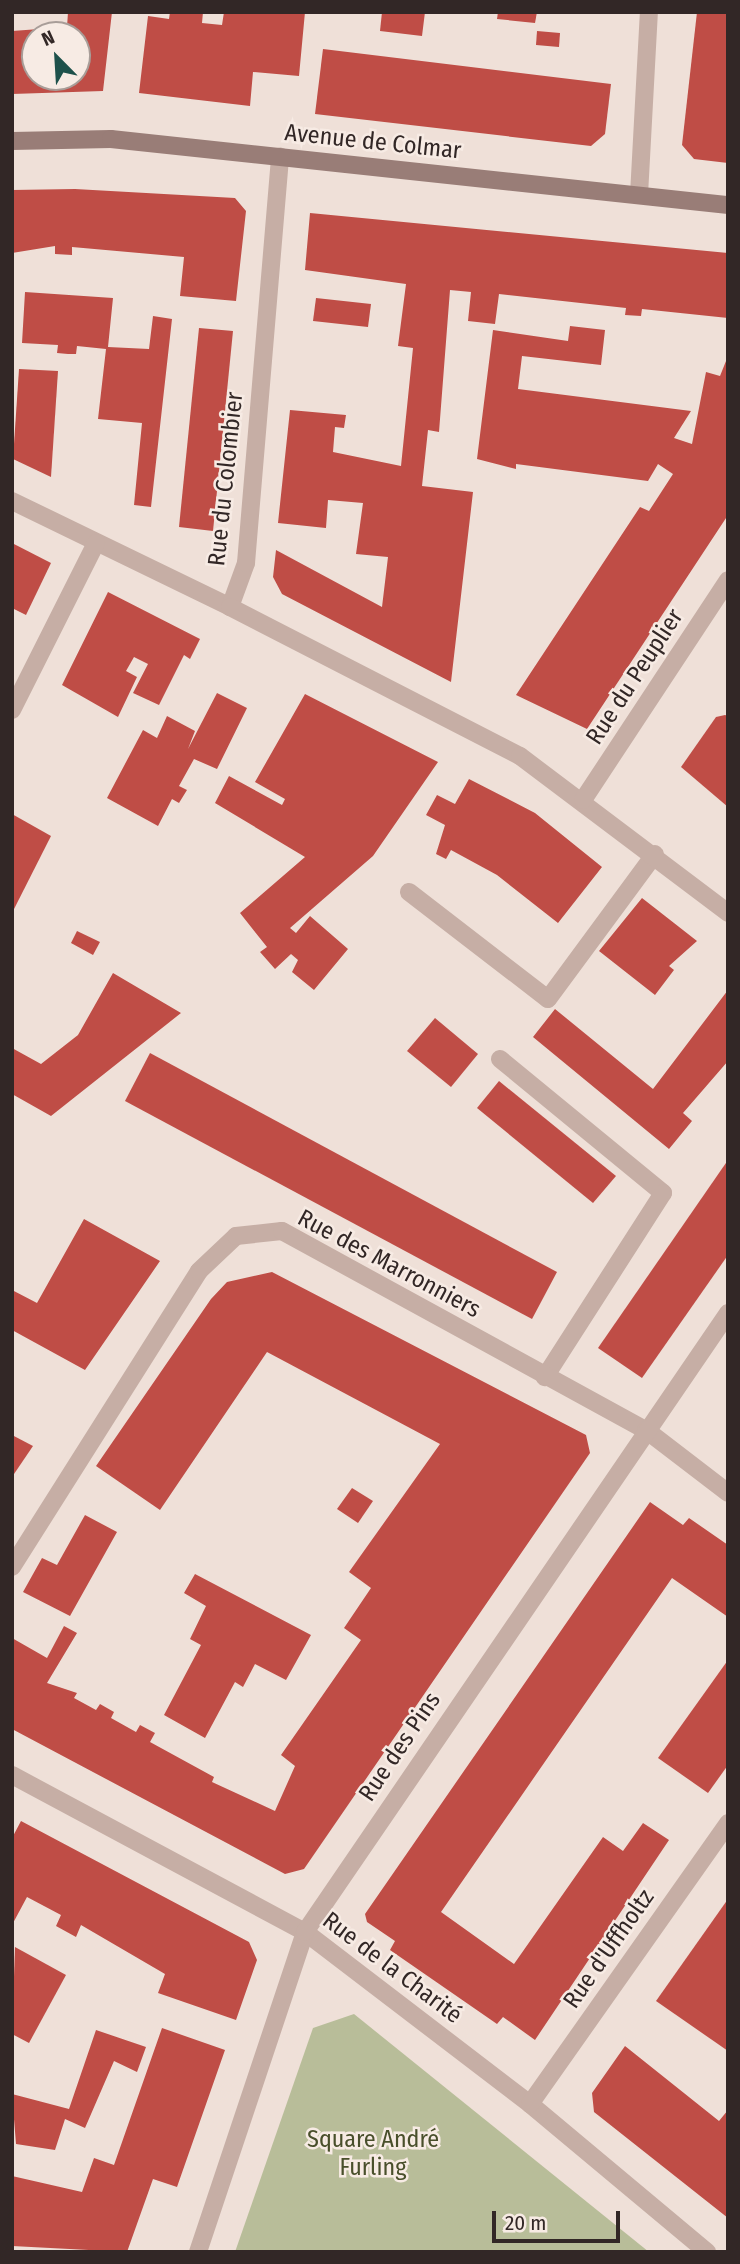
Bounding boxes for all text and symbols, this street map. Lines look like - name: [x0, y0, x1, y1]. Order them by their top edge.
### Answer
- north arrow: [21, 21, 91, 91]
- text: N: [38, 25, 58, 51]
- street label: Avenue de Colmar: [283, 118, 463, 166]
- street label: Rue du Colombier: [203, 391, 249, 567]
- street label: Rue du Peuplier: [580, 604, 690, 750]
- street label: Rue des Marronniers: [293, 1204, 485, 1324]
- street label: Rue des Pins: [353, 1687, 447, 1807]
- street label: Rue d'Uffholtz: [557, 1884, 661, 2014]
- street label: Rue de la Charité: [317, 1906, 467, 2030]
- park label: Square André Furling: [307, 2126, 439, 2182]
- scale bar: [495, 2198, 623, 2242]
- text: 20 m: [505, 2210, 546, 2236]

